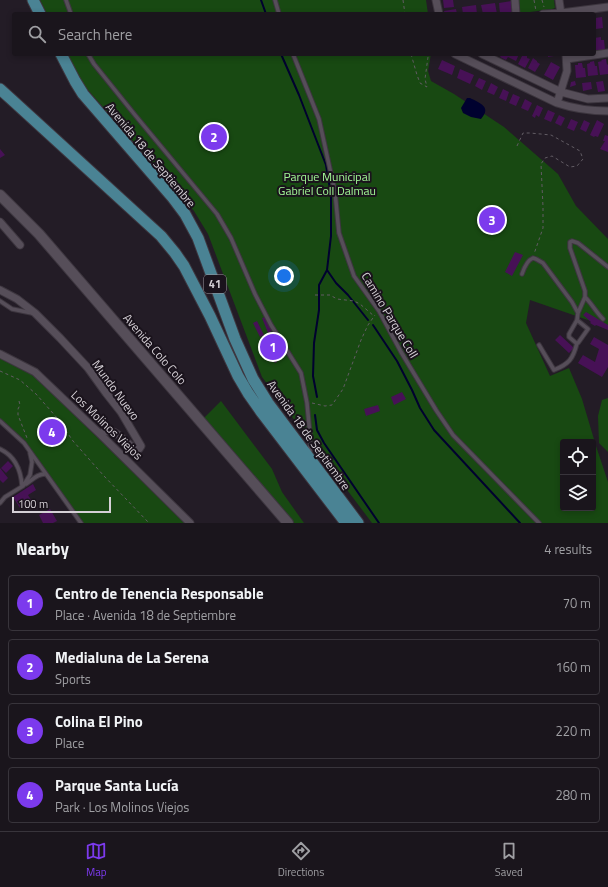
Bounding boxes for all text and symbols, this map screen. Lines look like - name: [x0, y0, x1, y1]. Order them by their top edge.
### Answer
- search box: [12, 12, 596, 56]
- icon: search: [26, 23, 48, 45]
- text: Search here: [58, 23, 132, 46]
- street label: Avenida 18 de Septiembre: [101, 98, 201, 212]
- pin: 2: [201, 122, 227, 152]
- park label: Parque Municipal Gabriel Coll Dalmau: [278, 167, 376, 200]
- pin: 3: [479, 205, 505, 235]
- your location: [274, 266, 294, 286]
- street label: Camino Parque Coll: [357, 268, 423, 362]
- road number: 41: [204, 275, 226, 293]
- street label: Avenida Colo Colo: [119, 309, 191, 389]
- pin: 1: [260, 332, 286, 362]
- street label: Mundo Nuevo: [88, 356, 144, 424]
- street label: Avenida 18 de Septiembre: [263, 376, 355, 494]
- street label: Los Molinos Viejos: [67, 386, 147, 465]
- pin: 4: [39, 417, 65, 447]
- map controls: [560, 439, 596, 511]
- button: locate: [560, 439, 596, 475]
- button: layers: [560, 475, 596, 511]
- scale bar: [12, 495, 111, 514]
- text: 100 m: [18, 496, 48, 512]
- text: Nearby: [16, 536, 69, 562]
- text: 4 results: [544, 539, 592, 559]
- text: Centro de Tenencia Responsable: [55, 582, 264, 605]
- text: 1: [26, 593, 34, 613]
- text: 70 m: [563, 593, 591, 613]
- text: Place · Avenida 18 de Septiembre: [55, 605, 236, 625]
- text: Medialuna de La Serena: [55, 646, 209, 669]
- text: 2: [26, 657, 34, 677]
- text: 160 m: [555, 657, 591, 677]
- text: Sports: [55, 669, 91, 689]
- text: Colina El Pino: [55, 710, 143, 733]
- text: 3: [26, 721, 34, 741]
- text: 220 m: [555, 721, 591, 741]
- text: Place: [55, 733, 84, 753]
- text: Parque Santa Lucía: [55, 774, 179, 797]
- text: 4: [26, 785, 34, 805]
- text: 280 m: [555, 785, 591, 805]
- text: Park · Los Molinos Viejos: [55, 797, 189, 817]
- tab: Map: [85, 840, 107, 880]
- tab: Directions: [278, 840, 324, 880]
- tab: Saved: [495, 840, 523, 880]

